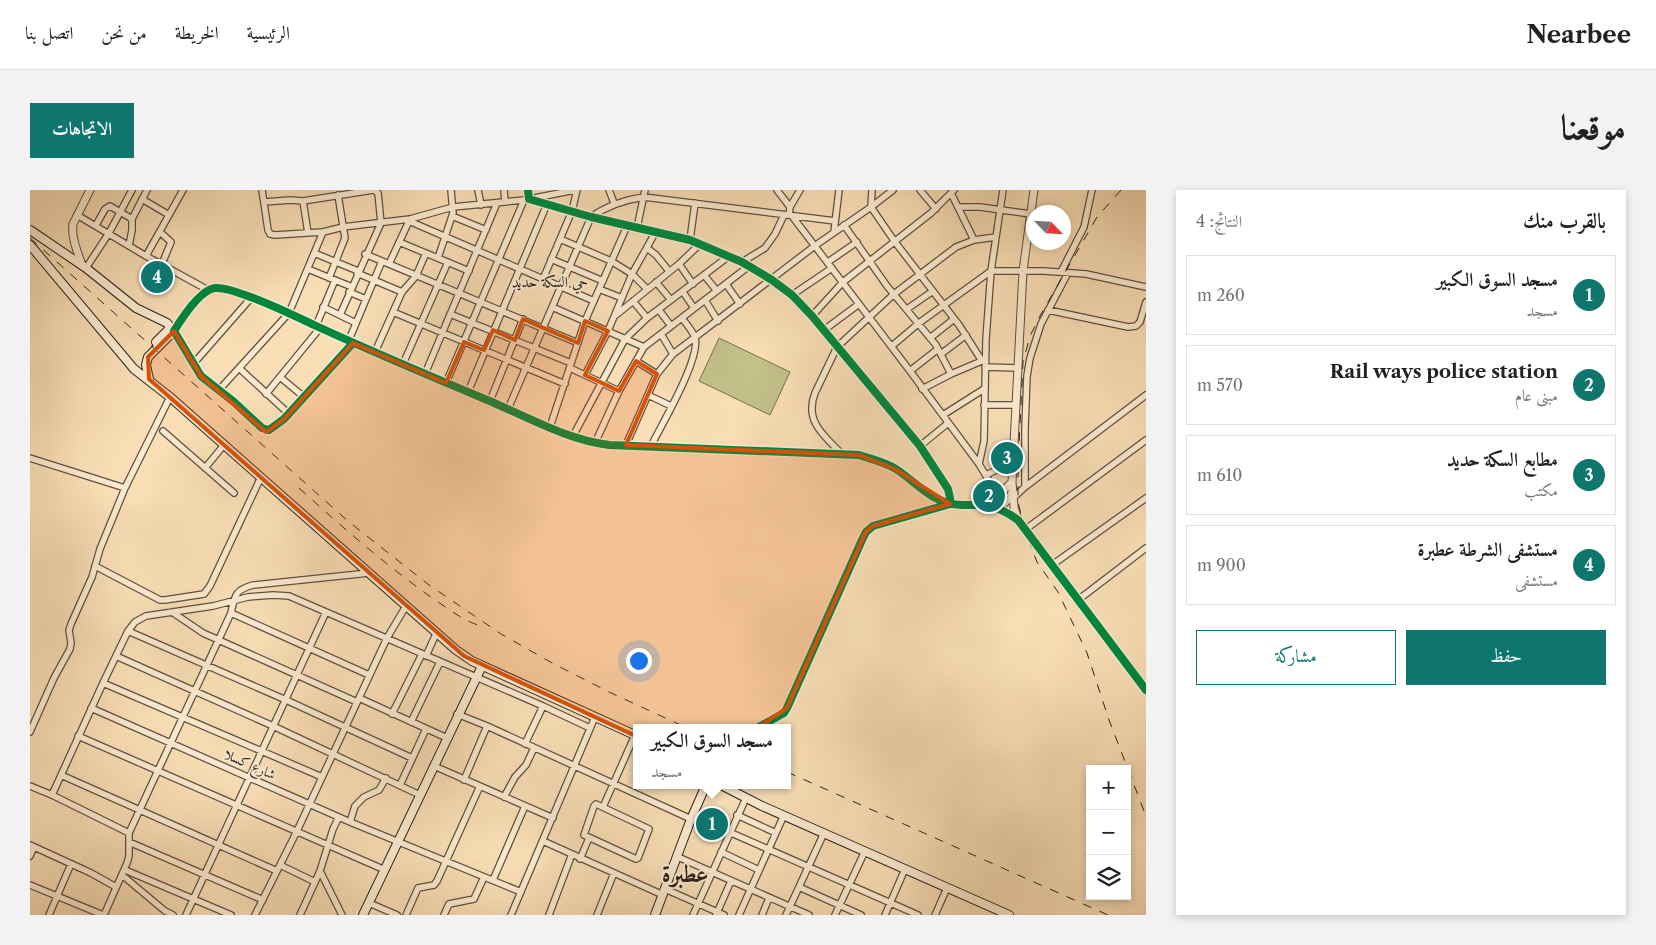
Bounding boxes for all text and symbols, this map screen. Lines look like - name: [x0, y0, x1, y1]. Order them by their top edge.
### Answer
- text: Nearbee: [1526, 20, 1631, 49]
- text: اتصل بنا: [25, 22, 73, 44]
- text: من نحن: [101, 22, 147, 44]
- text: الخريطة: [175, 22, 219, 44]
- text: الرئيسية: [247, 22, 290, 44]
- button: الاتجاهات: [30, 103, 134, 158]
- text: موقعنا: [1561, 105, 1626, 148]
- north arrow: [1026, 205, 1071, 250]
- text: بالقرب منك: [1523, 208, 1606, 233]
- text: النتائج: 4: [1196, 211, 1242, 231]
- pin: 4: [141, 258, 173, 296]
- text: مسجد السوق الكبير: [1436, 268, 1558, 291]
- district label: حي السكة حديد: [512, 272, 588, 294]
- text: 260 m: [1197, 285, 1245, 305]
- text: 1: [1585, 285, 1593, 305]
- text: مسجد: [1527, 300, 1558, 320]
- text: Rail ways police station: [1330, 360, 1558, 383]
- text: 570 m: [1197, 375, 1243, 395]
- text: 2: [1584, 375, 1594, 395]
- text: مبنى عام: [1515, 385, 1558, 405]
- pin: 3: [991, 439, 1023, 477]
- text: مطابع السكة حديد: [1447, 448, 1558, 471]
- text: 610 m: [1197, 465, 1242, 485]
- text: 3: [1584, 465, 1594, 485]
- pin: 2: [973, 477, 1005, 515]
- text: مكتب: [1524, 480, 1558, 500]
- text: مستشفى الشرطة عطبرة: [1418, 538, 1558, 561]
- text: 900 m: [1197, 555, 1246, 575]
- text: 4: [1584, 555, 1594, 575]
- text: مستشفى: [1515, 570, 1558, 590]
- button: مشاركة: [1196, 630, 1396, 685]
- button: حفظ: [1406, 630, 1606, 685]
- your location: [626, 648, 652, 674]
- popup: [633, 724, 791, 789]
- text: مسجد السوق الكبير: [651, 729, 773, 752]
- street label: شارع كسلا: [220, 745, 279, 786]
- text: مسجد: [651, 761, 682, 781]
- map controls: [1086, 765, 1131, 900]
- button: +: [1086, 765, 1131, 810]
- pin: 1: [696, 805, 728, 843]
- button: −: [1086, 810, 1131, 855]
- button: layers: [1086, 855, 1131, 900]
- district label: عطبرة: [662, 859, 708, 889]

